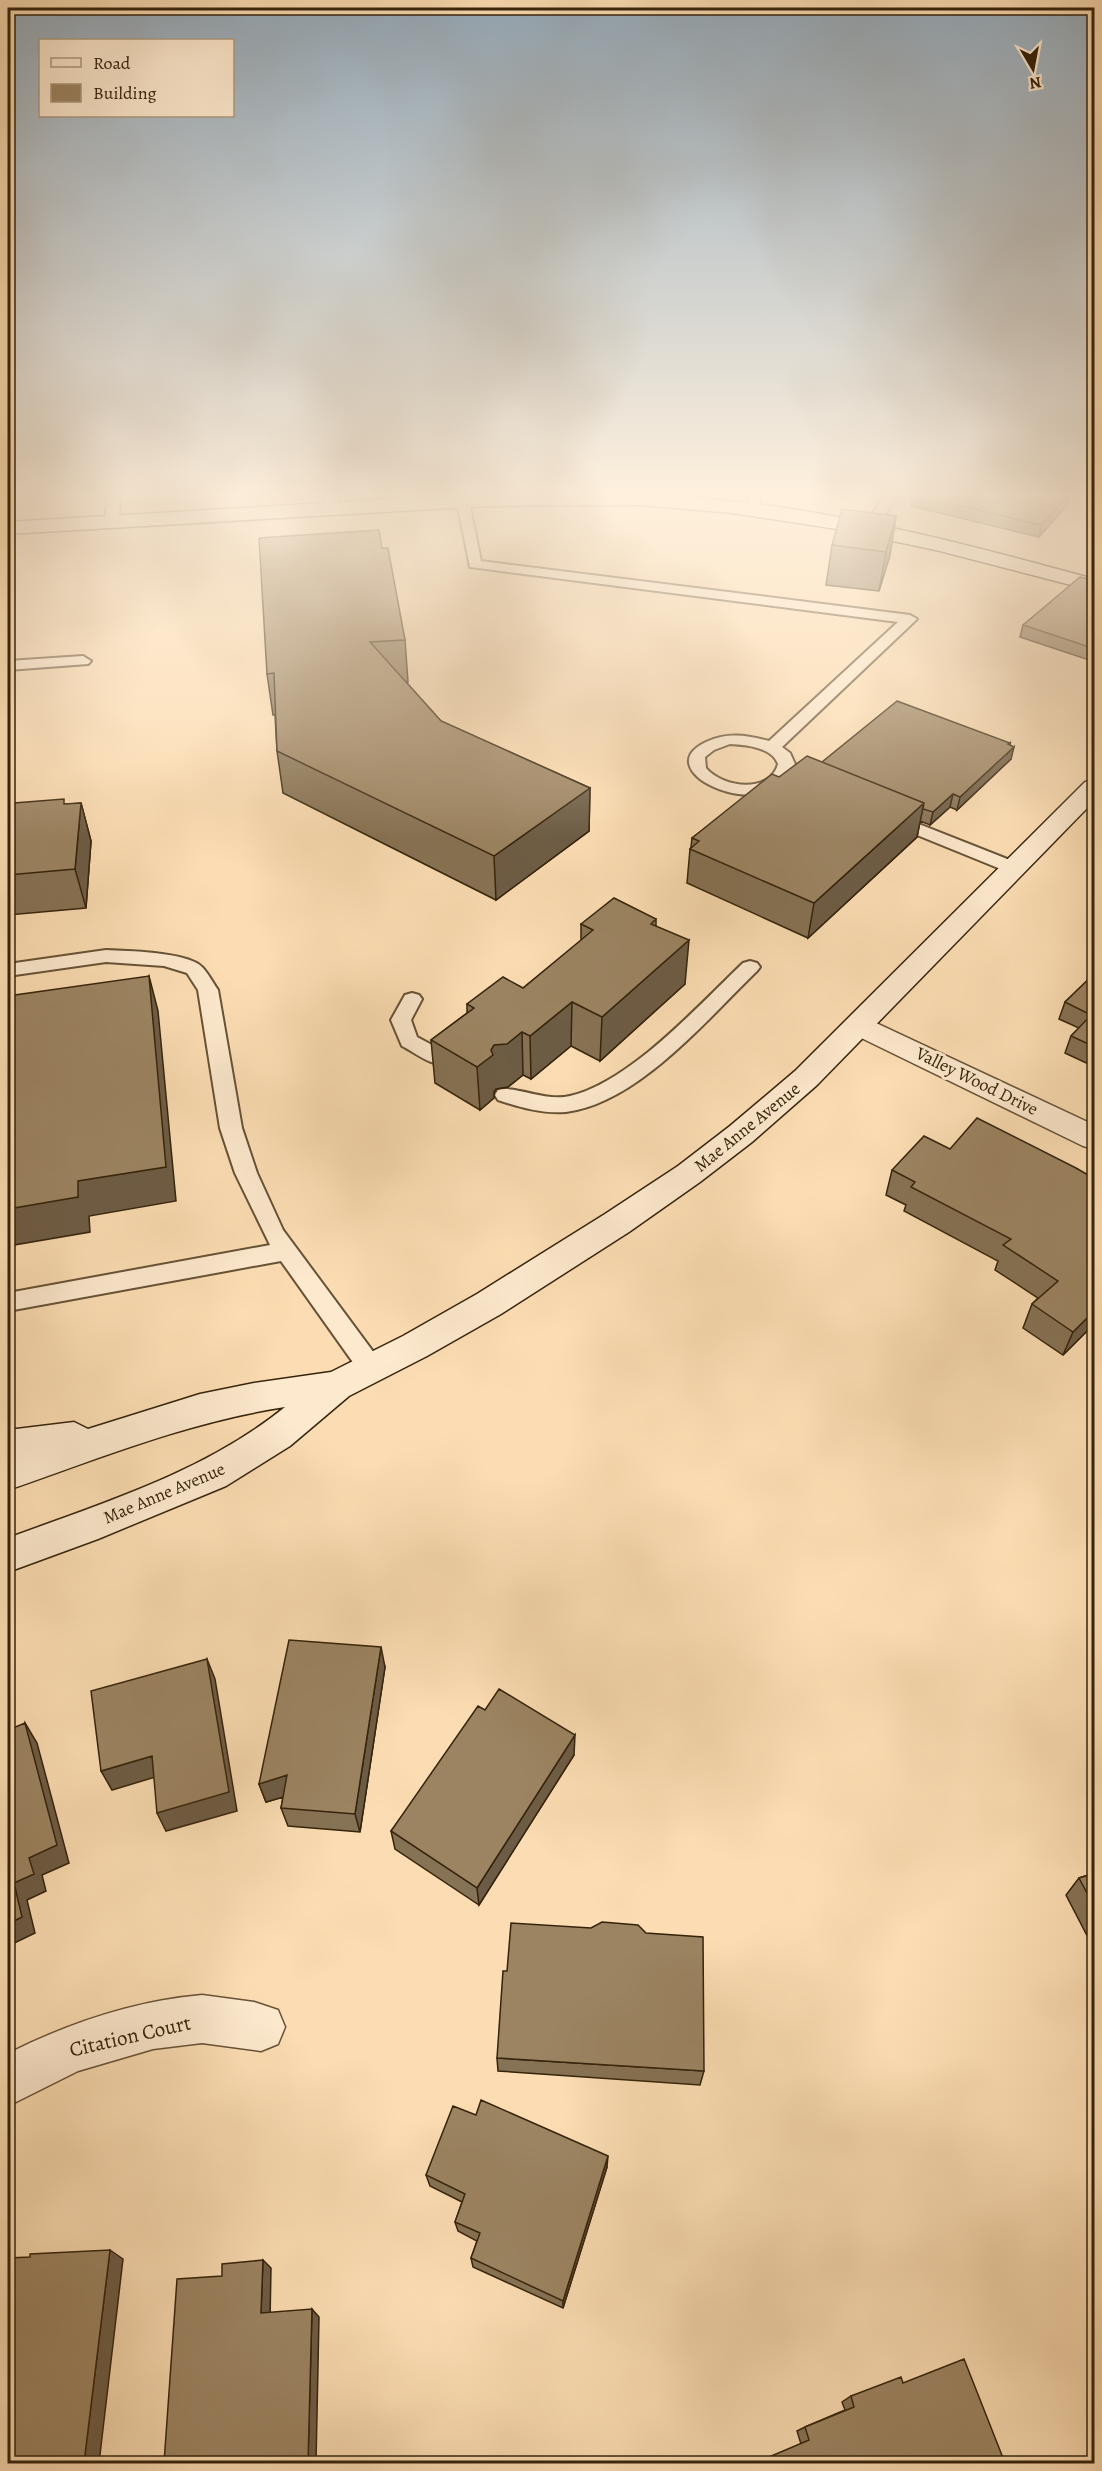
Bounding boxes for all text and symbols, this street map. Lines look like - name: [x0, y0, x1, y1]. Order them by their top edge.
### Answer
- legend: [39, 39, 234, 117]
- north arrow: [1003, 39, 1063, 99]
- text: Road: [93, 51, 131, 75]
- text: N: [1027, 71, 1043, 95]
- text: Building: [93, 81, 157, 105]
- street label: Valley Wood Drive: [911, 1041, 1042, 1121]
- street label: Mae Anne Avenue: [689, 1077, 805, 1177]
- street label: Mae Anne Avenue: [99, 1457, 229, 1529]
- street label: Citation Court: [67, 2008, 194, 2064]

